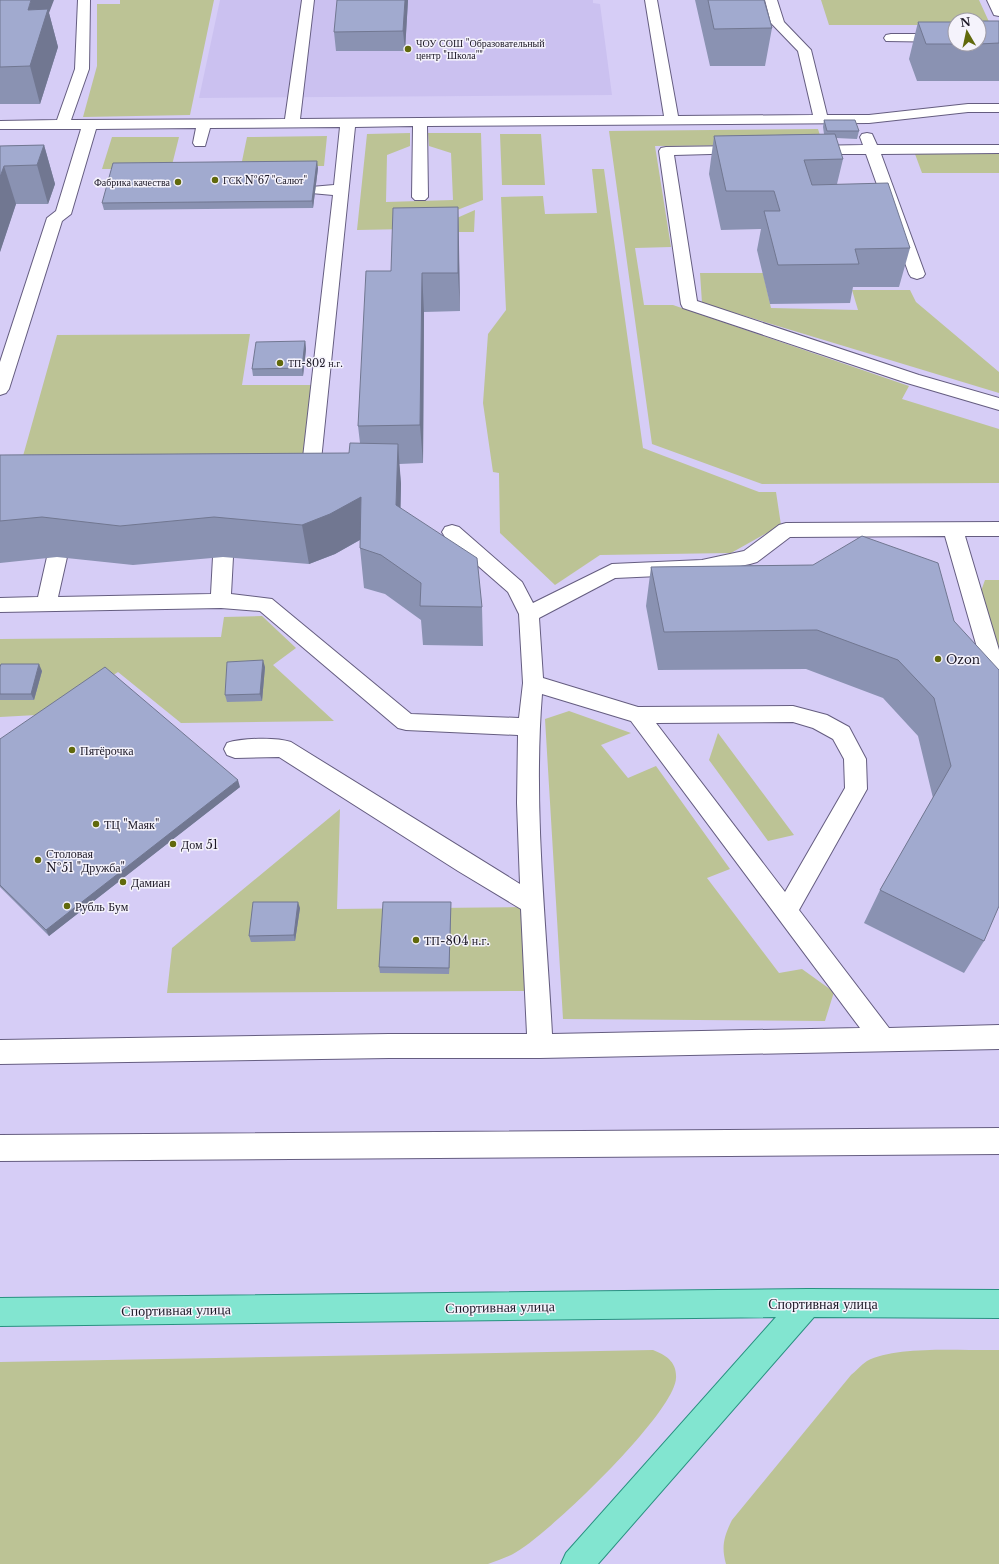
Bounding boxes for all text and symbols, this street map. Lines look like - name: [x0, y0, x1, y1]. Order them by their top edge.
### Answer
- north arrow: [947, 12, 987, 52]
- text: N: [959, 14, 972, 30]
- place label: ЧОУ СОШ "Образовательный центр "Школа"": [416, 37, 545, 62]
- marker: ЧОУ СОШ "Образовательный центр "Школа"": [403, 44, 413, 54]
- place label: ГСК №67 "Салют": [223, 174, 307, 187]
- marker: ГСК №67 "Салют": [210, 175, 220, 185]
- place label: Фабрика качества: [94, 176, 171, 189]
- marker: Фабрика качества: [173, 177, 183, 187]
- place label: ТП-802 н.г.: [288, 357, 343, 370]
- marker: ТП-802 н.г.: [275, 358, 285, 368]
- place label: Ozon: [946, 652, 980, 667]
- marker: Ozon: [933, 654, 943, 664]
- place label: Пятёрочка: [80, 743, 134, 758]
- marker: Пятёрочка: [67, 745, 77, 755]
- place label: ТЦ "Маяк": [104, 817, 159, 832]
- marker: ТЦ "Маяк": [91, 819, 101, 829]
- place label: Дом 51: [181, 837, 218, 852]
- marker: Дом 51: [168, 839, 178, 849]
- place label: Столовая №51 "Дружба": [46, 846, 125, 875]
- marker: Столовая №51 "Дружба": [33, 855, 43, 865]
- place label: Дамиан: [131, 875, 171, 890]
- marker: Дамиан: [118, 877, 128, 887]
- place label: Рубль Бум: [75, 899, 129, 914]
- marker: Рубль Бум: [62, 901, 72, 911]
- place label: ТП-804 н.г.: [424, 933, 490, 948]
- marker: ТП-804 н.г.: [411, 935, 421, 945]
- street label: Спортивная улица: [768, 1295, 879, 1313]
- street label: Спортивная улица: [445, 1297, 556, 1317]
- street label: Спортивная улица: [121, 1300, 232, 1320]

